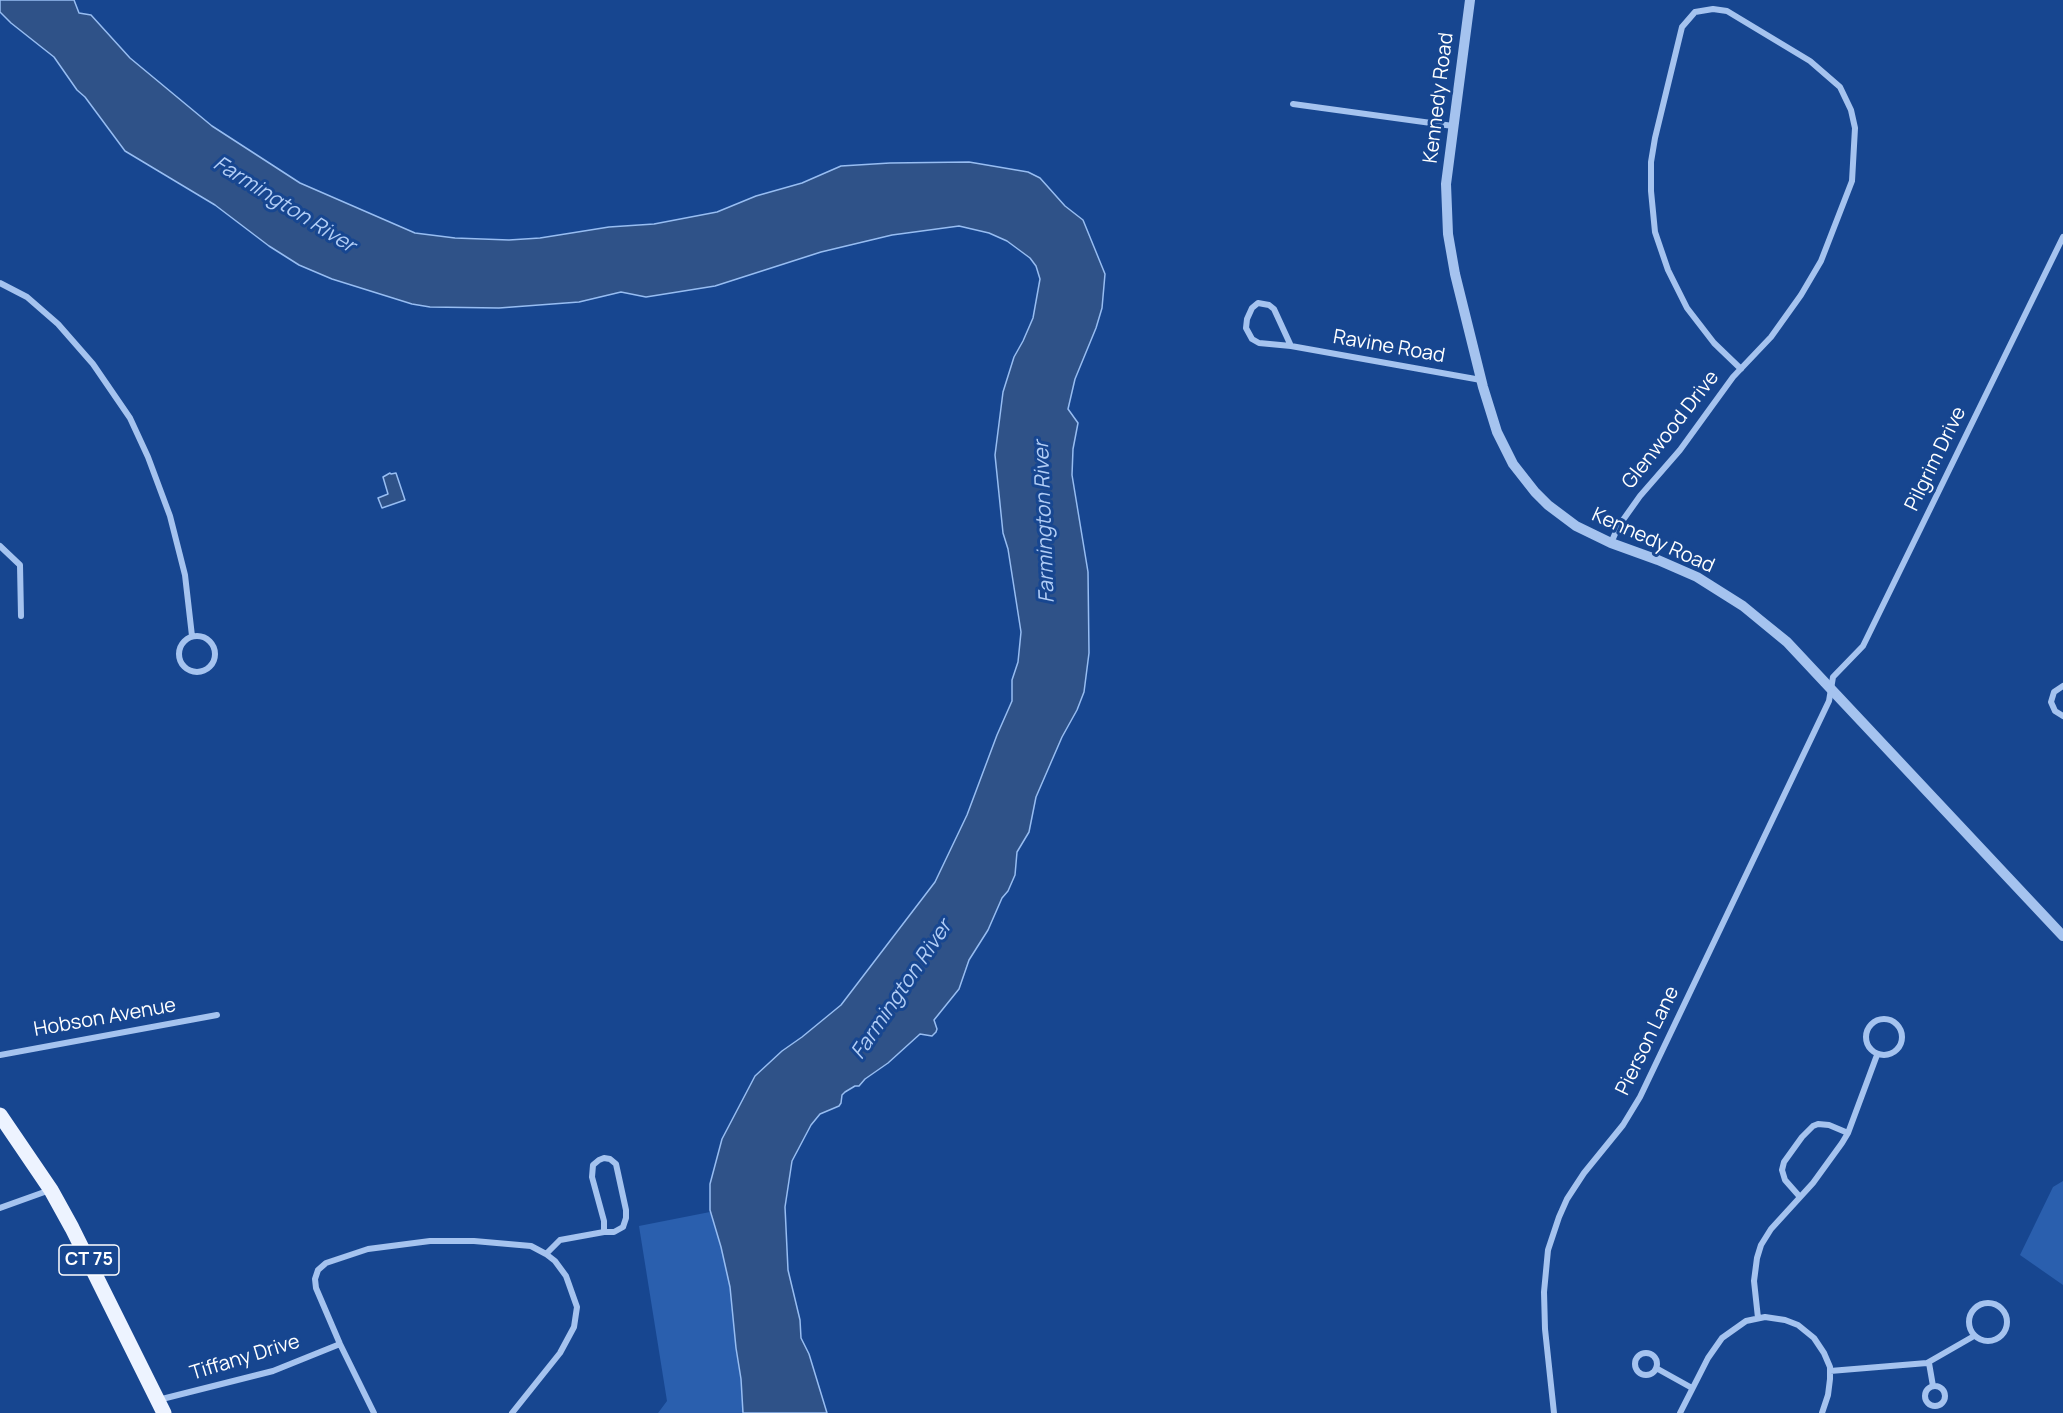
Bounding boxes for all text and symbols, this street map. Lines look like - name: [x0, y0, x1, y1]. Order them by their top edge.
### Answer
- street label: Kennedy Road: [1419, 31, 1459, 165]
- water label: Farmington River: [208, 151, 360, 259]
- street label: Ravine Road: [1331, 325, 1447, 369]
- street label: Glenwood Drive: [1617, 366, 1725, 494]
- street label: Pilgrim Drive: [1900, 403, 1972, 515]
- water label: Farmington River: [1030, 440, 1060, 604]
- street label: Kennedy Road: [1588, 503, 1718, 579]
- water label: Farmington River: [846, 916, 958, 1064]
- street label: Pierson Lane: [1611, 983, 1685, 1099]
- street label: Hobson Avenue: [32, 994, 178, 1042]
- road number: CT 75: [59, 1245, 119, 1275]
- street label: Tiffany Drive: [187, 1330, 303, 1386]

